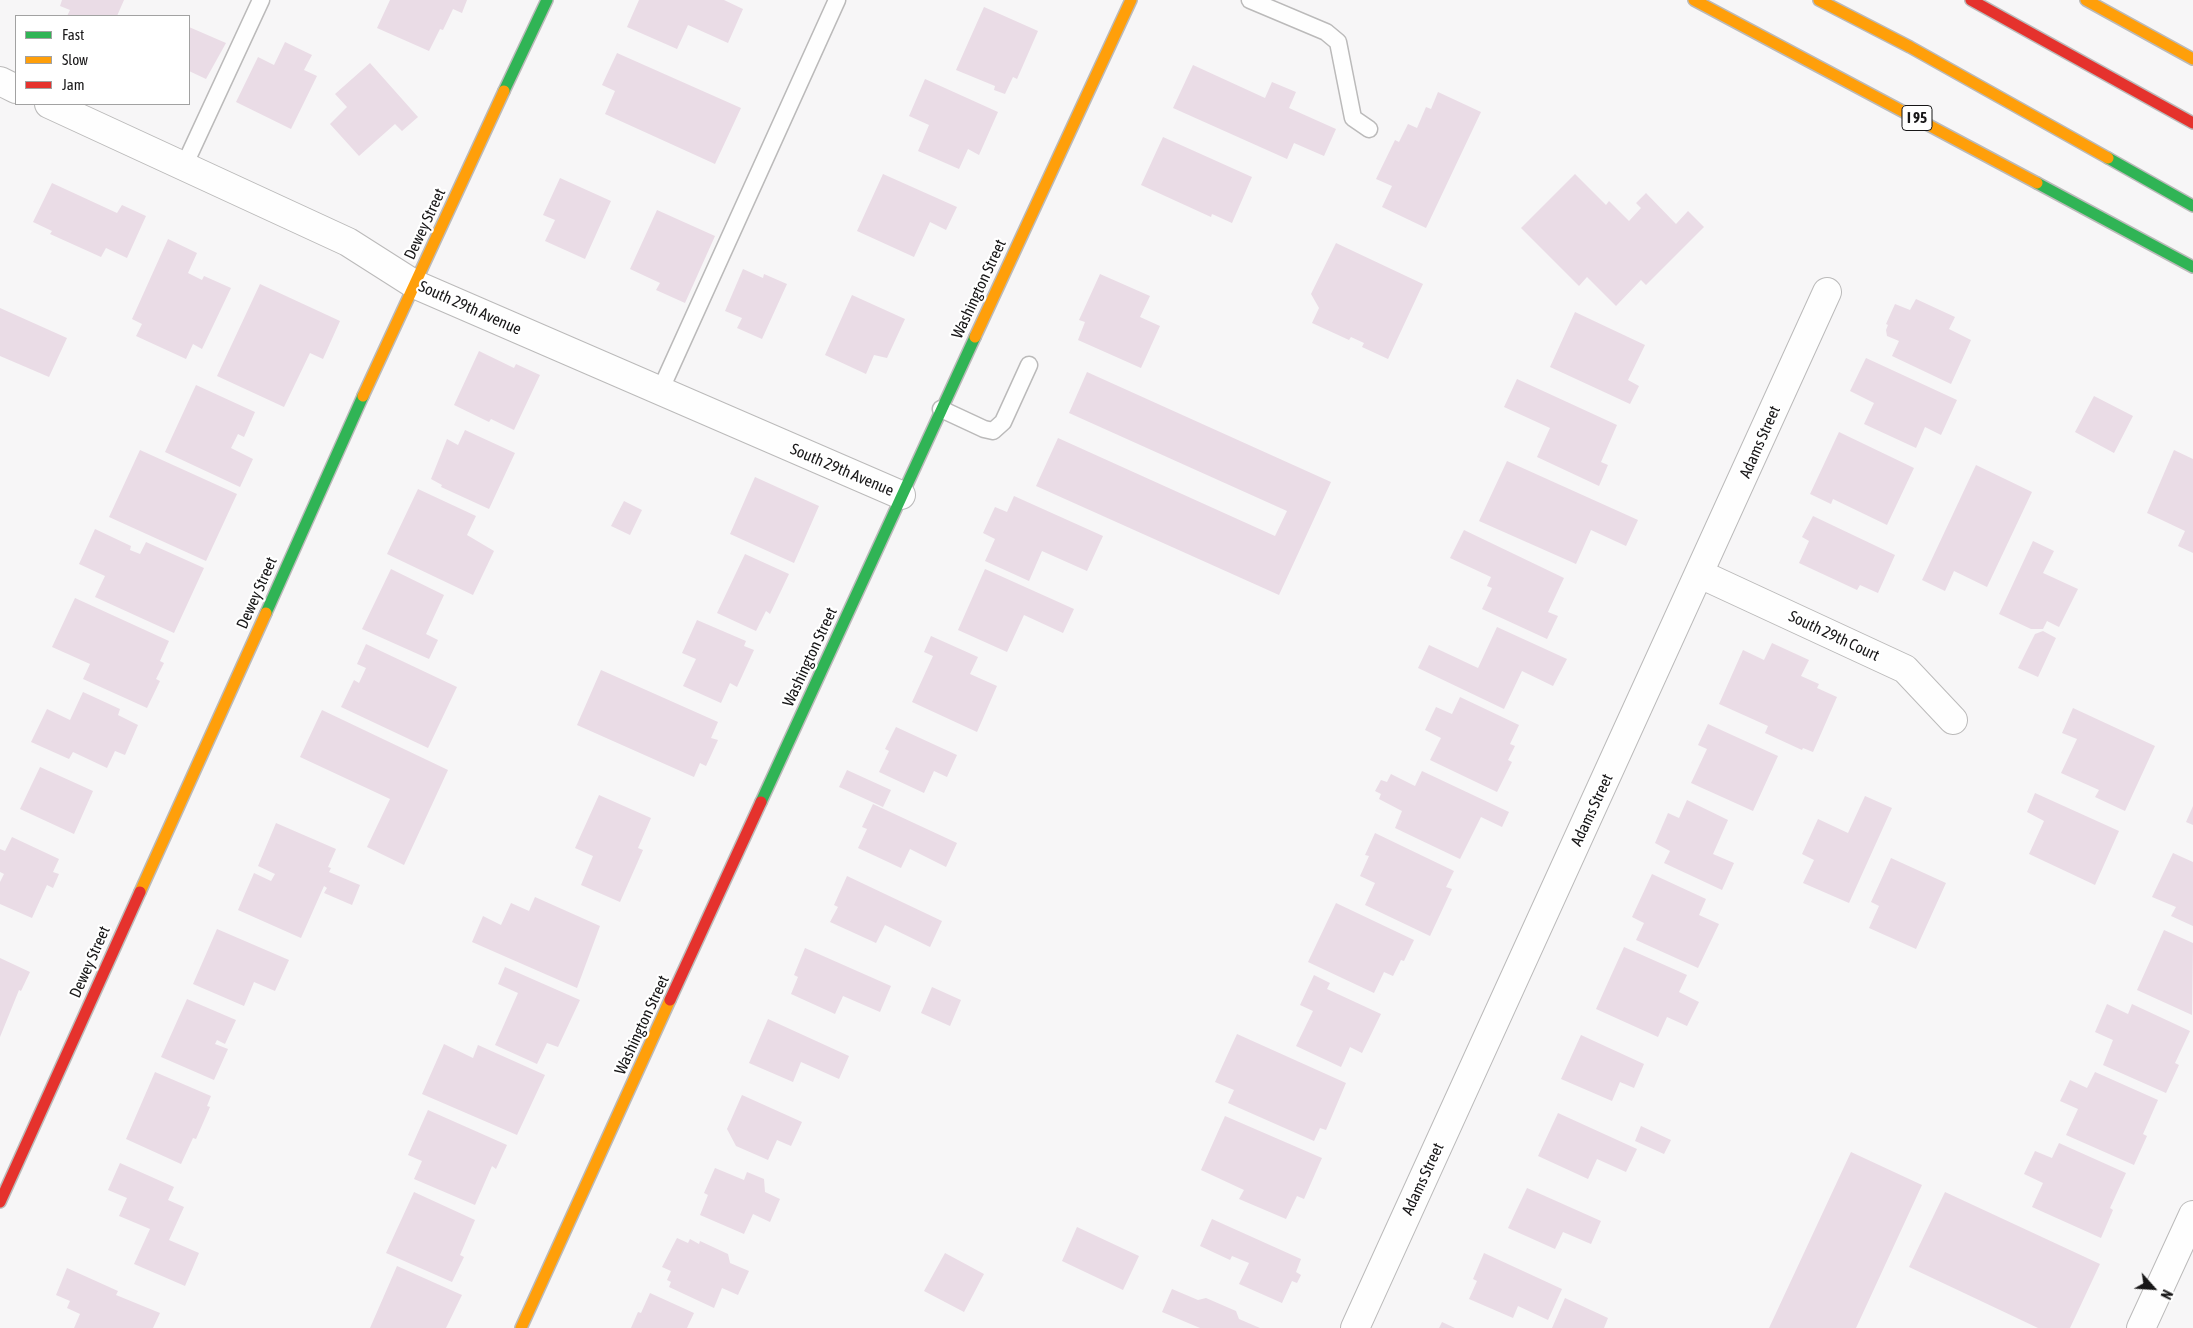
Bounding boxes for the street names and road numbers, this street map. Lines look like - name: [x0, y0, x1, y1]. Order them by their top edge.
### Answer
- road number: I 95: [1902, 106, 1932, 130]
- street label: Dewey Street: [400, 185, 450, 263]
- street label: Washington Street: [948, 236, 1010, 342]
- street label: South 29th Avenue: [416, 277, 524, 339]
- street label: Adams Street: [1736, 403, 1784, 481]
- street label: South 29th Avenue: [787, 440, 897, 500]
- street label: Dewey Street: [233, 554, 281, 632]
- street label: Washington Street: [779, 604, 841, 710]
- street label: South 29th Court: [1786, 607, 1882, 665]
- street label: Adams Street: [1567, 771, 1617, 849]
- street label: Dewey Street: [66, 923, 114, 1001]
- street label: Washington Street: [611, 972, 673, 1078]
- street label: Adams Street: [1398, 1140, 1448, 1218]

